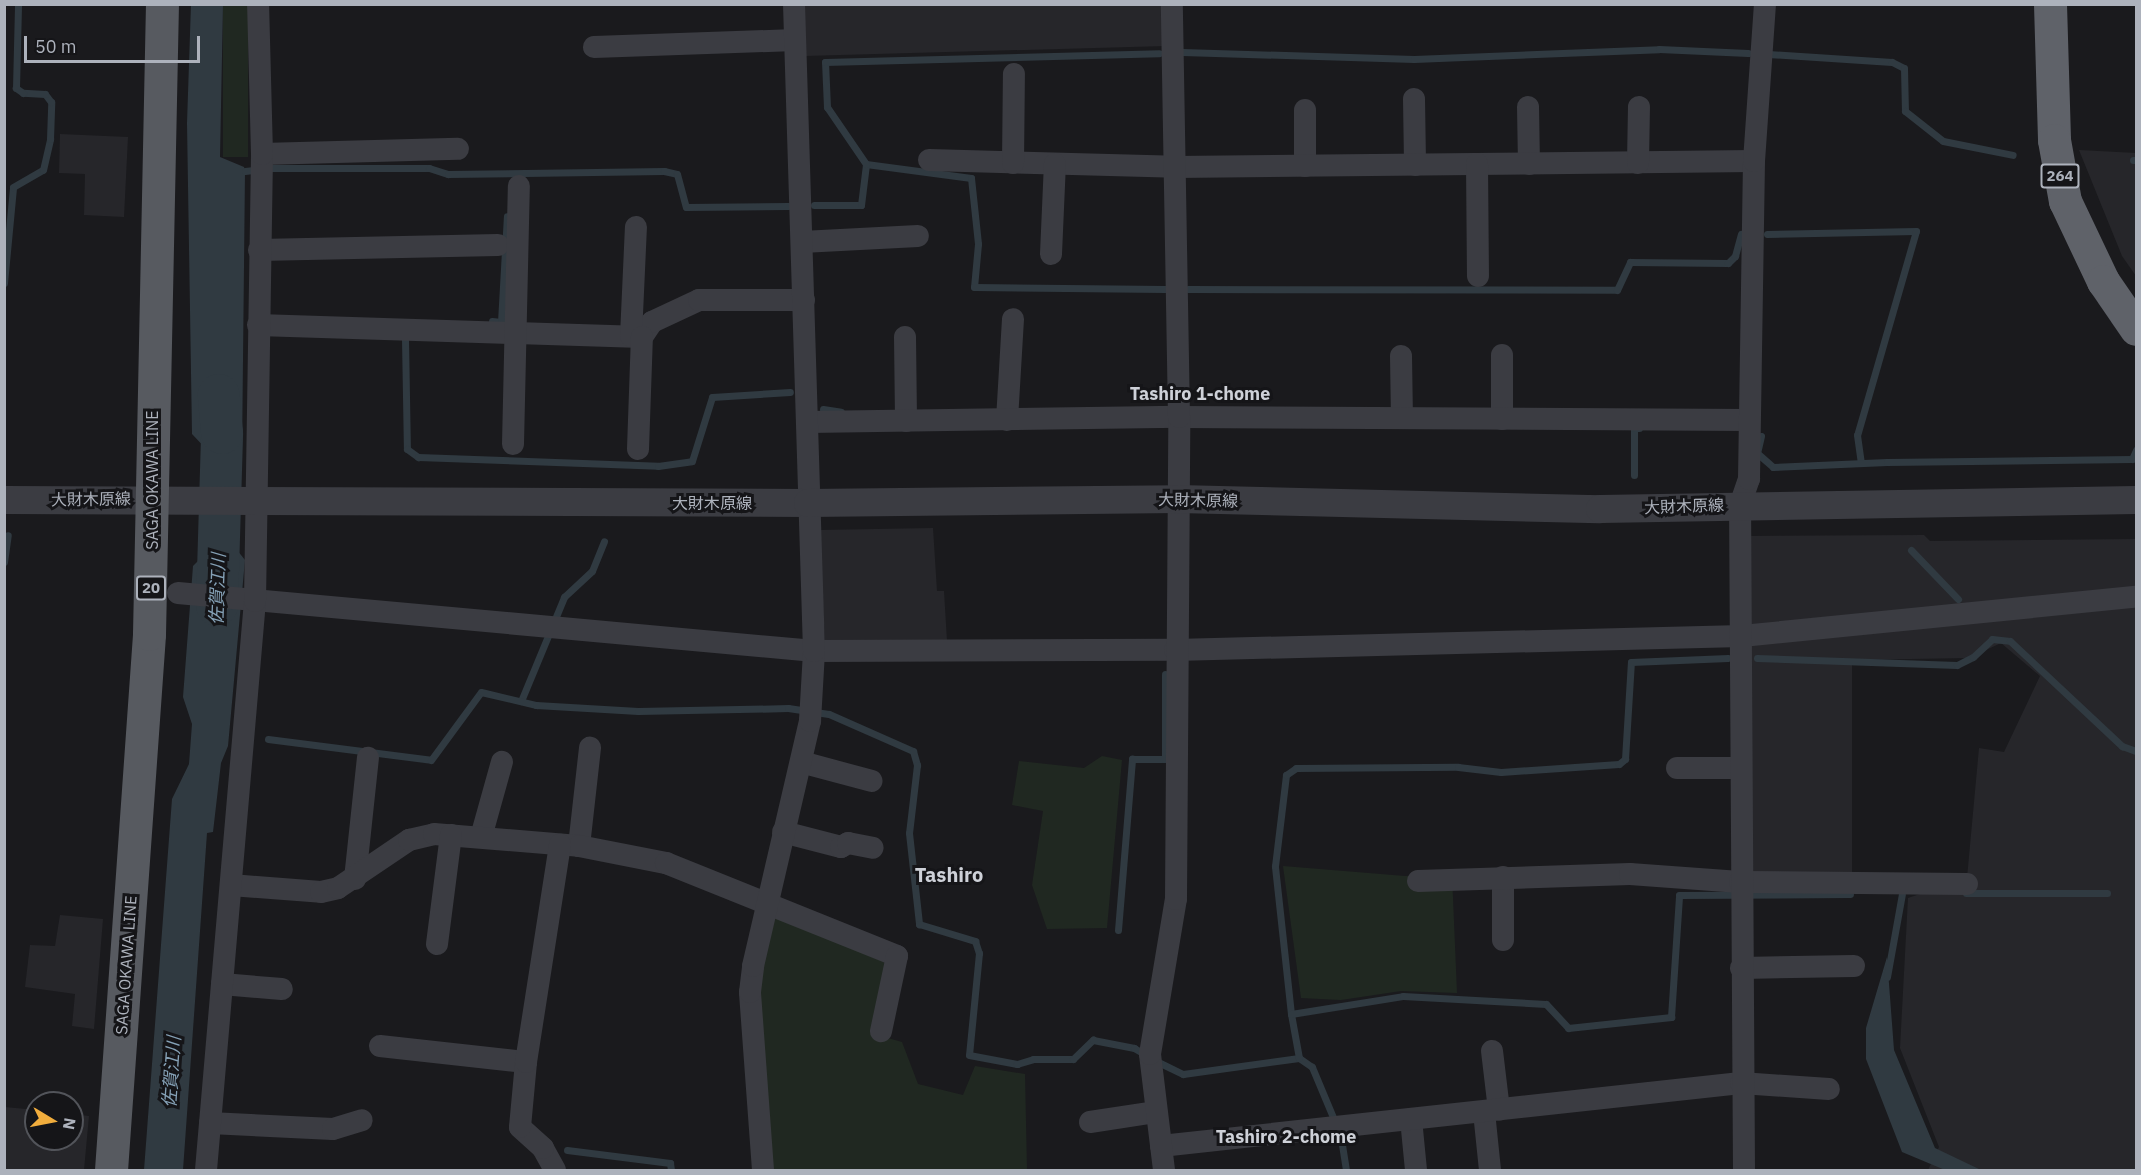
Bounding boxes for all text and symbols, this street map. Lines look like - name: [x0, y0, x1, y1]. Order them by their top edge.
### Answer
- scale bar: [27, 24, 202, 62]
- text: 50 m: [35, 35, 77, 58]
- road number: 264: [2040, 164, 2080, 188]
- district label: Tashiro 1-chome: [1130, 383, 1270, 405]
- street label: SAGA OKAWA LINE: [142, 410, 162, 550]
- street label: 大財木原線: [51, 489, 131, 509]
- street label: 大財木原線: [1158, 490, 1238, 510]
- street label: 大財木原線: [672, 493, 752, 513]
- street label: 大財木原線: [1644, 495, 1724, 517]
- water label: 佐賀江川: [206, 553, 230, 625]
- road number: 20: [136, 576, 166, 600]
- district label: Tashiro: [915, 862, 983, 886]
- street label: SAGA OKAWA LINE: [112, 895, 140, 1035]
- water label: 佐賀江川: [159, 1035, 185, 1109]
- north arrow: [24, 1091, 84, 1151]
- text: N: [59, 1116, 81, 1131]
- district label: Tashiro 2-chome: [1216, 1126, 1356, 1148]

